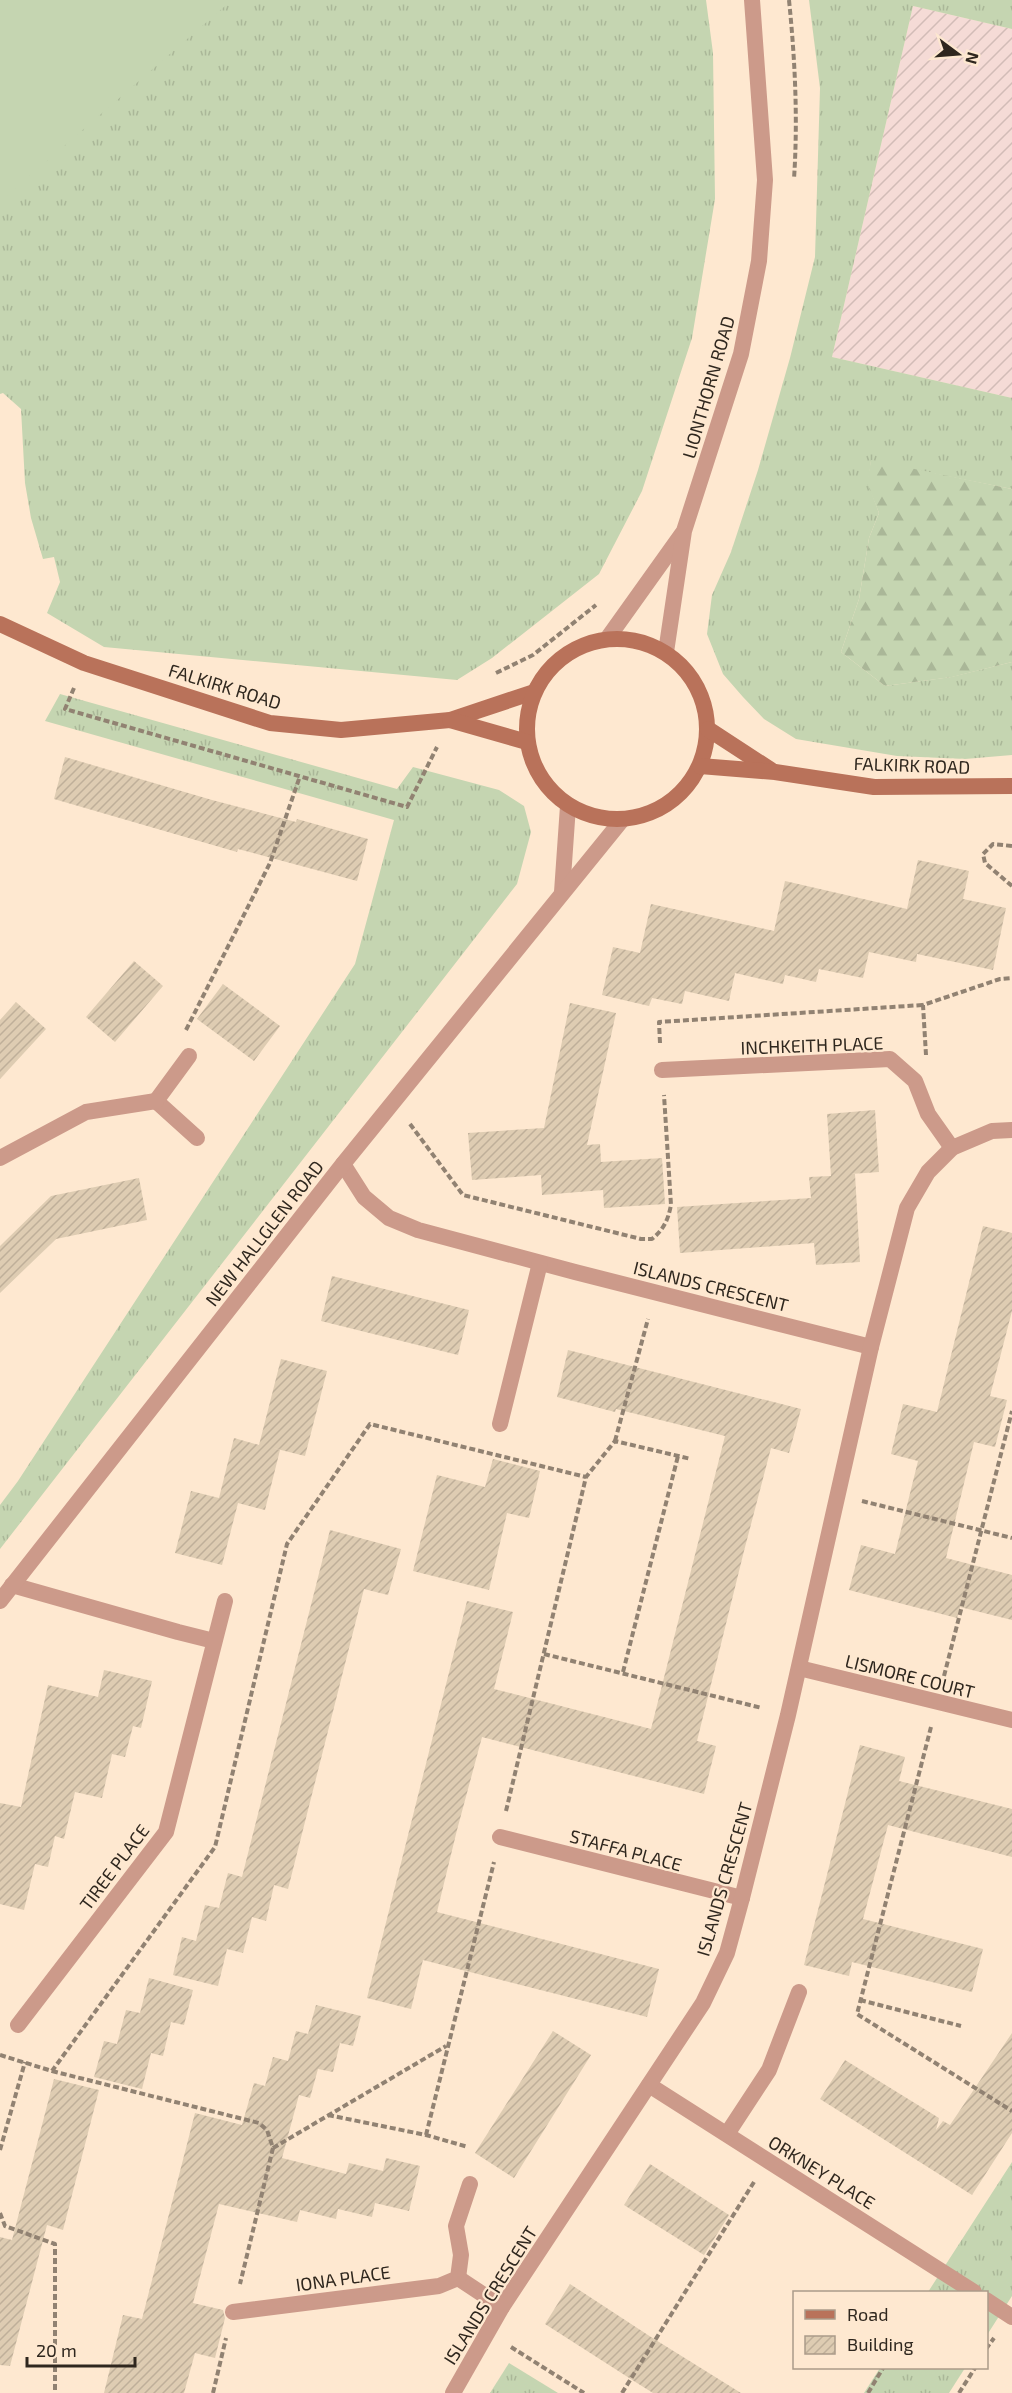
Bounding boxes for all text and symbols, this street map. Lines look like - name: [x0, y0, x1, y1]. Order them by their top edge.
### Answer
- north arrow: [928, 24, 988, 84]
- text: N: [962, 50, 984, 66]
- street label: LIONTHORN ROAD: [677, 313, 739, 461]
- street label: FALKIRK ROAD: [166, 658, 284, 714]
- street label: FALKIRK ROAD: [853, 752, 971, 778]
- street label: INCHKEITH PLACE: [740, 1032, 884, 1058]
- street label: NEW HALLGLEN ROAD: [200, 1156, 328, 1310]
- street label: ISLANDS CRESCENT: [631, 1256, 791, 1316]
- street label: LISMORE COURT: [843, 1649, 977, 1703]
- street label: ISLANDS CRESCENT: [692, 1799, 757, 1958]
- street label: TIREE PLACE: [75, 1820, 153, 1914]
- street label: STAFFA PLACE: [567, 1824, 685, 1876]
- street label: ORKNEY PLACE: [765, 2130, 879, 2214]
- street label: ISLANDS CRESCENT: [439, 2221, 542, 2368]
- street label: IONA PLACE: [294, 2260, 392, 2296]
- legend: [793, 2291, 988, 2369]
- text: Road: [847, 2303, 888, 2325]
- scale bar: [27, 2330, 135, 2368]
- text: Building: [847, 2333, 914, 2355]
- text: 20 m: [36, 2339, 77, 2361]

